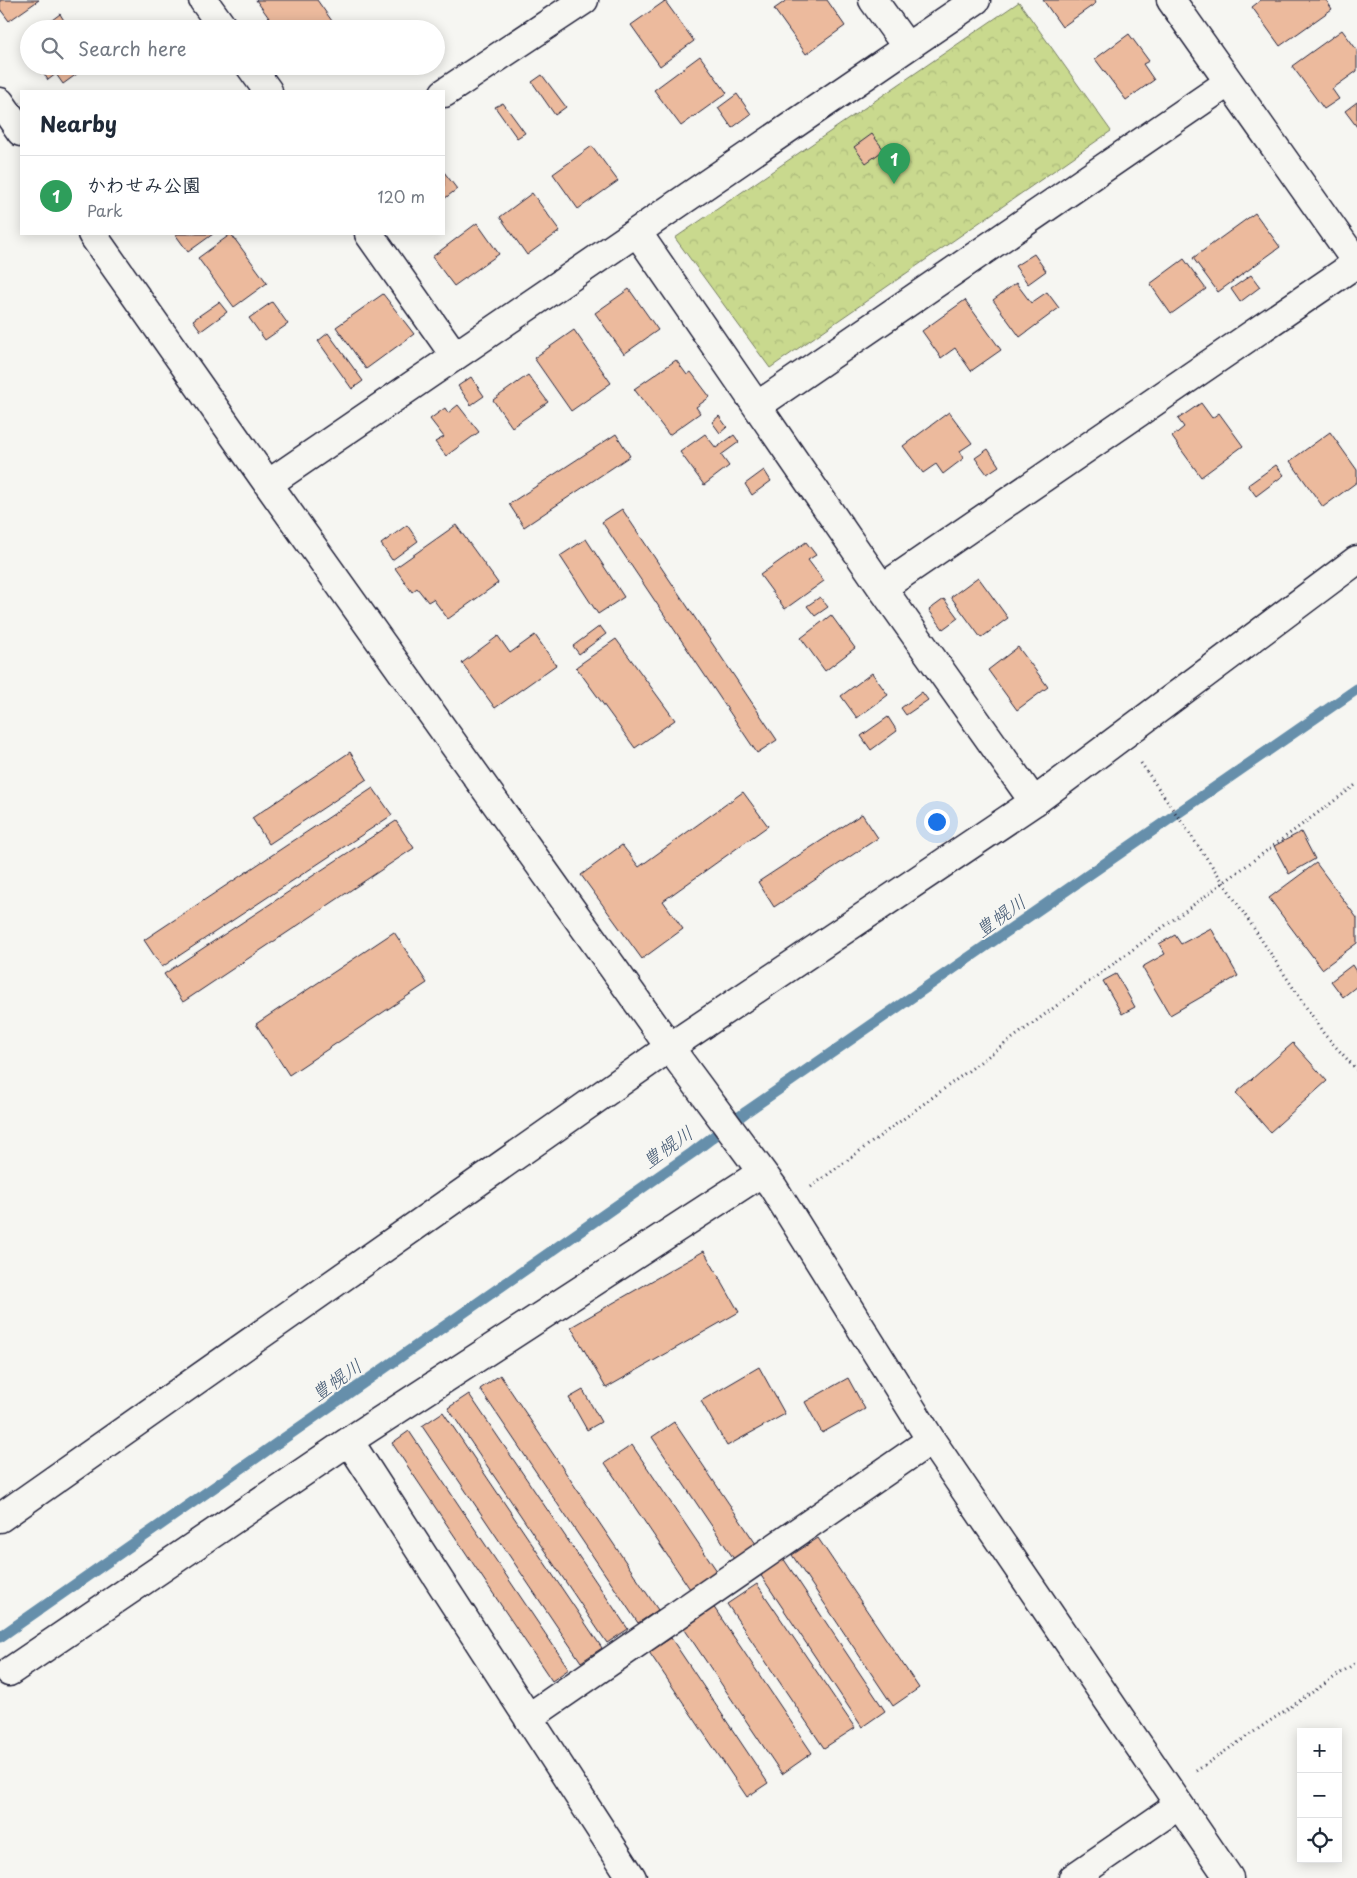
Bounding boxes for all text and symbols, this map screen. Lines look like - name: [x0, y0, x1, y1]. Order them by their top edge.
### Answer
- search box: [20, 20, 445, 75]
- icon: search: [38, 34, 66, 62]
- text: Search here: [78, 34, 187, 62]
- text: Nearby: [40, 107, 117, 139]
- pin: 1: [878, 143, 910, 184]
- text: かわせみ公園: [87, 170, 201, 198]
- text: 1: [52, 184, 60, 208]
- text: 120 m: [378, 184, 425, 208]
- text: Park: [87, 198, 123, 222]
- your location: [924, 809, 950, 835]
- water label: 豊幌川: [969, 887, 1031, 943]
- water label: 豊幌川: [636, 1118, 698, 1174]
- water label: 豊幌川: [305, 1351, 367, 1407]
- map controls: [1297, 1728, 1342, 1863]
- button: +: [1297, 1728, 1342, 1773]
- button: −: [1297, 1773, 1342, 1818]
- button: locate: [1297, 1818, 1342, 1863]

